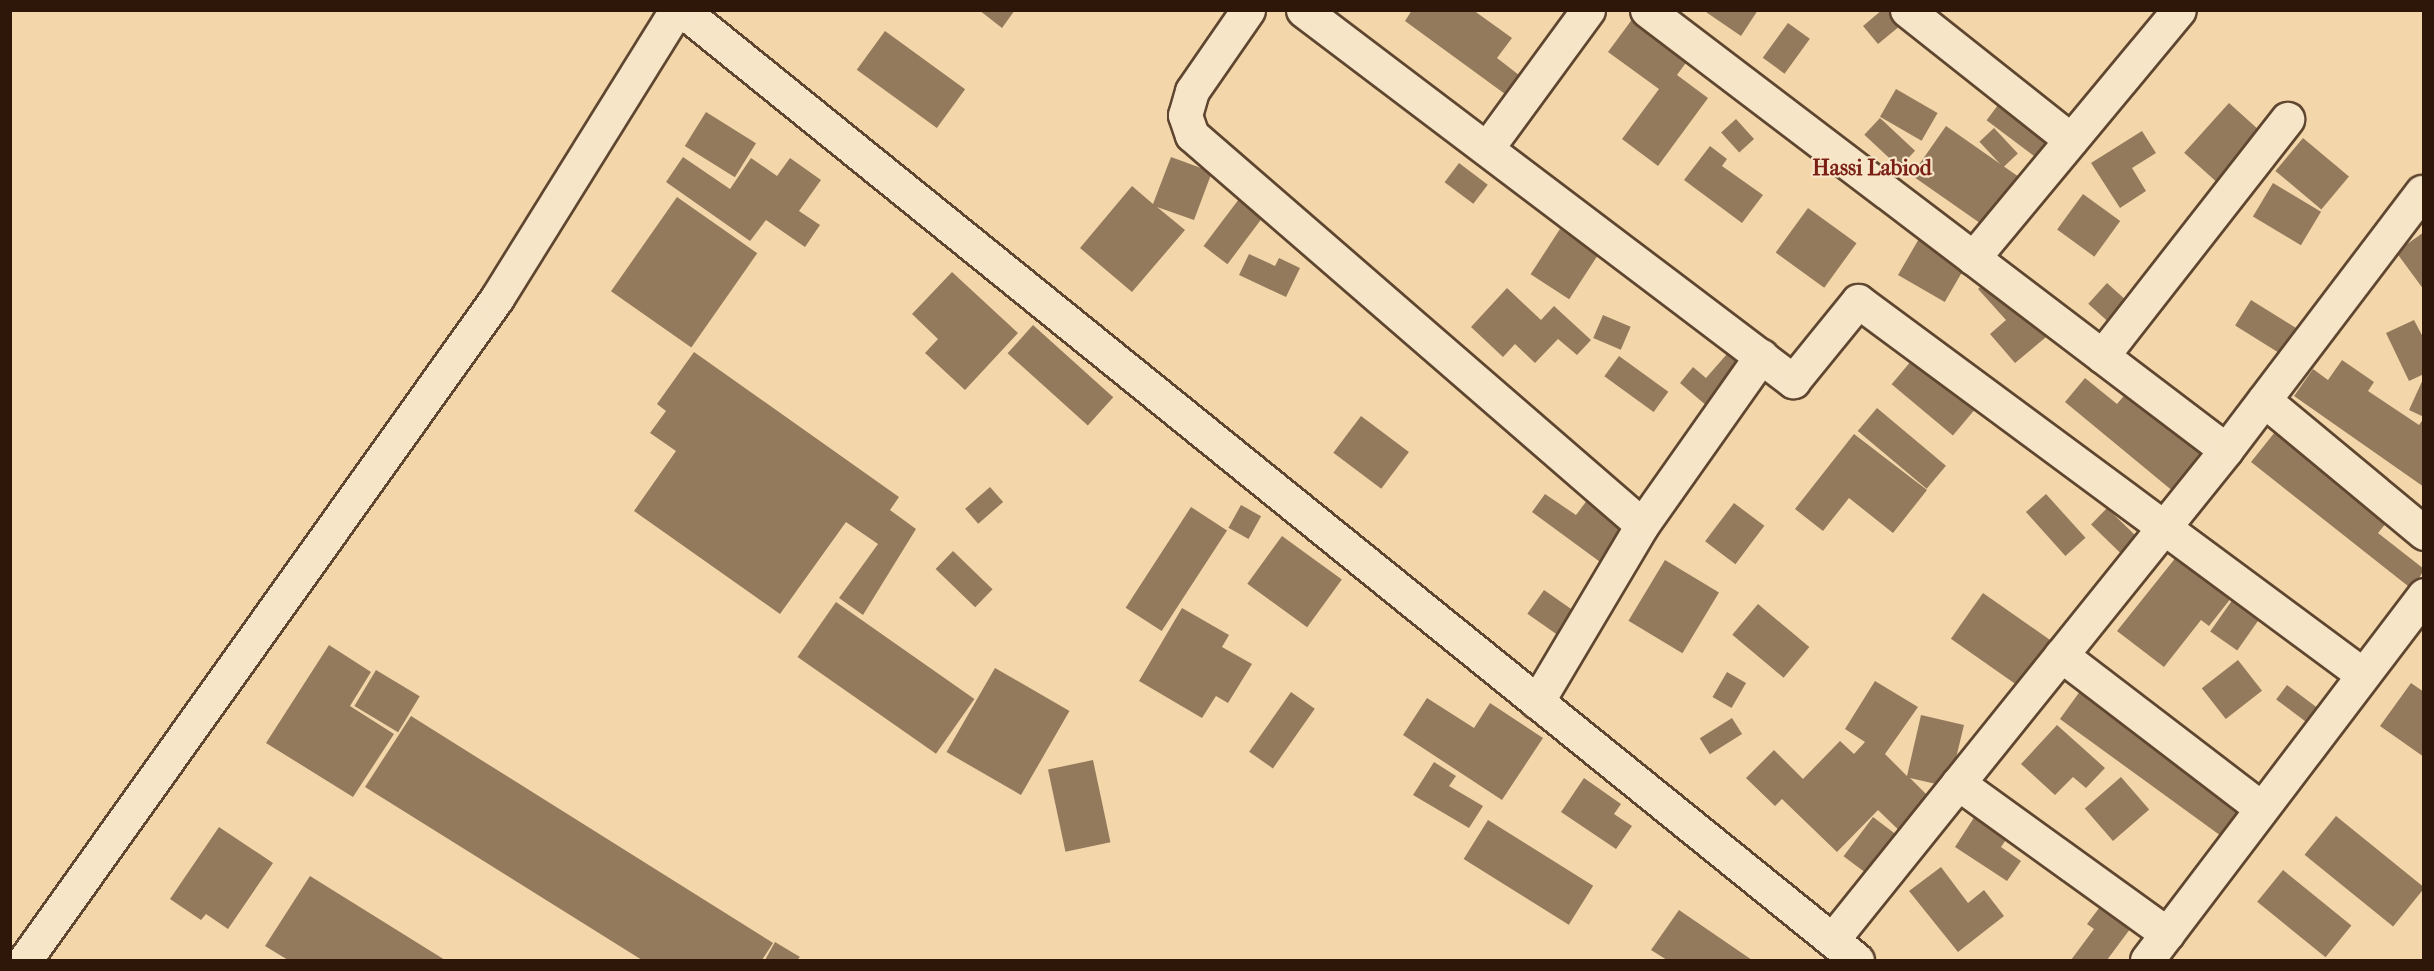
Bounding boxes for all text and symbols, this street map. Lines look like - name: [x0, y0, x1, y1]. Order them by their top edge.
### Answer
- district label: Hassi Labiod: [1812, 156, 1932, 182]

